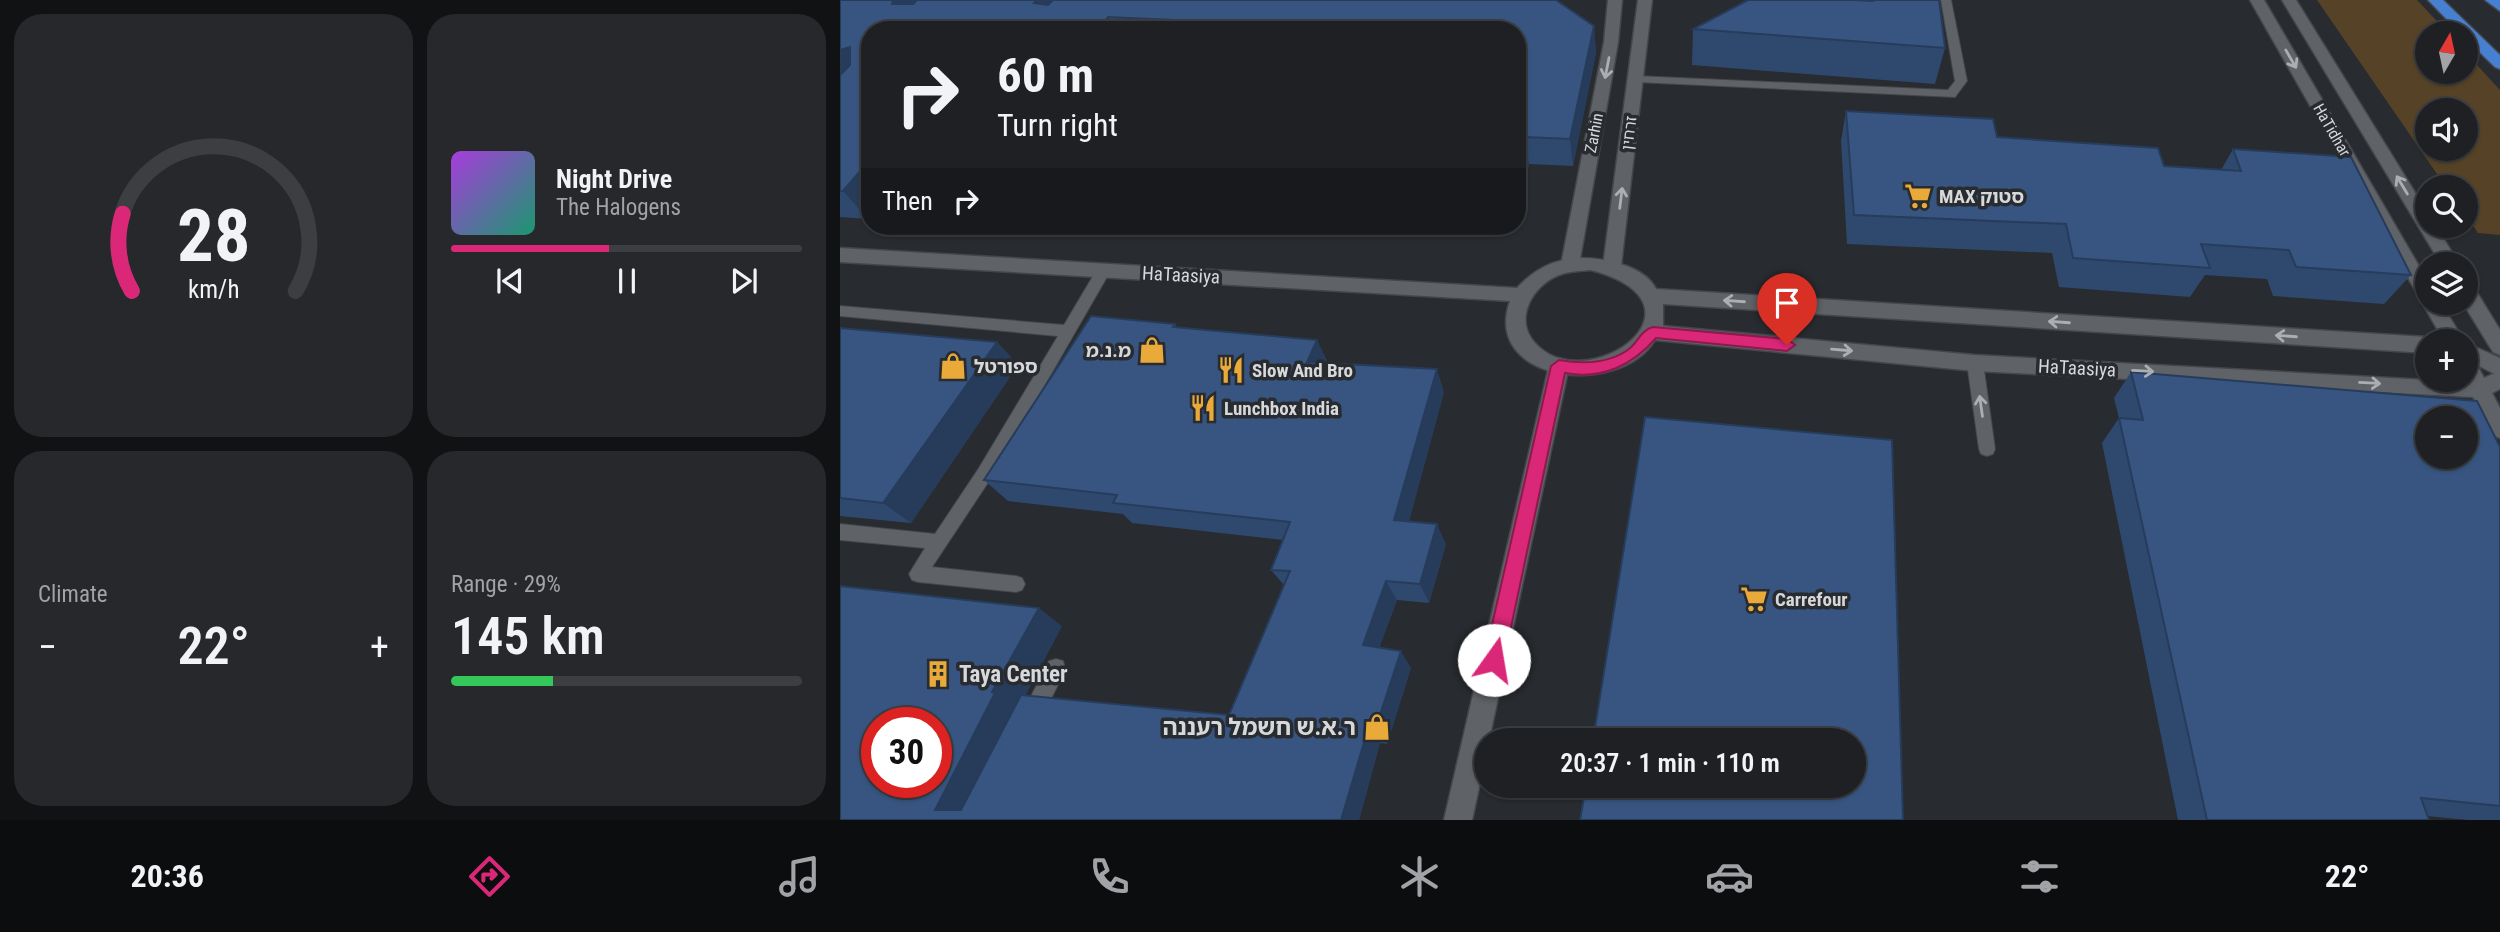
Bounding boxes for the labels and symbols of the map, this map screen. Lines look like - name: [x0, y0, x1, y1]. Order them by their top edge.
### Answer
- north arrow: [2415, 21, 2478, 84]
- one-way arrow: [2284, 49, 2298, 69]
- one-way arrow: [1599, 56, 1613, 79]
- street label: HaTidhar: [2309, 100, 2355, 160]
- street label: Zarhin: [1581, 112, 1607, 154]
- street label: זרחין: [1617, 115, 1641, 151]
- one-way arrow: [2394, 175, 2408, 195]
- supermarket icon: MAX סטוק: [1903, 181, 1933, 211]
- place label: MAX סטוק: [1939, 185, 2024, 208]
- one-way arrow: [1615, 187, 1628, 210]
- street label: HaTaasiya: [1142, 261, 1220, 289]
- pin: [1757, 273, 1817, 345]
- one-way arrow: [1723, 294, 1746, 307]
- one-way arrow: [2048, 315, 2071, 328]
- one-way arrow: [2275, 329, 2298, 342]
- shop icon: מ.נ.מ: [1137, 335, 1167, 365]
- place label: מ.נ.מ: [1086, 339, 1131, 362]
- one-way arrow: [1831, 344, 1853, 357]
- shop icon: ספורטל: [938, 351, 968, 381]
- street label: HaTaasiya: [2038, 354, 2116, 382]
- place label: ספורטל: [974, 355, 1038, 378]
- restaurant icon: Slow And Bro: [1216, 355, 1246, 385]
- place label: Slow And Bro: [1252, 359, 1353, 382]
- one-way arrow: [2131, 365, 2154, 378]
- one-way arrow: [2358, 377, 2381, 390]
- restaurant icon: Lunchbox India: [1188, 393, 1218, 423]
- one-way arrow: [1975, 395, 1988, 418]
- place label: Lunchbox India: [1224, 397, 1339, 420]
- supermarket icon: Carrefour: [1739, 584, 1769, 614]
- place label: Carrefour: [1775, 588, 1848, 611]
- position arrow: [1457, 623, 1531, 697]
- building icon: Taya Center: [923, 659, 953, 689]
- place label: Taya Center: [959, 661, 1068, 688]
- speed limit sign: 30: [861, 707, 952, 798]
- shop icon: ר.א.ש חשמל רעננה: [1362, 712, 1392, 742]
- place label: ר.א.ש חשמל רעננה: [1162, 714, 1356, 741]

